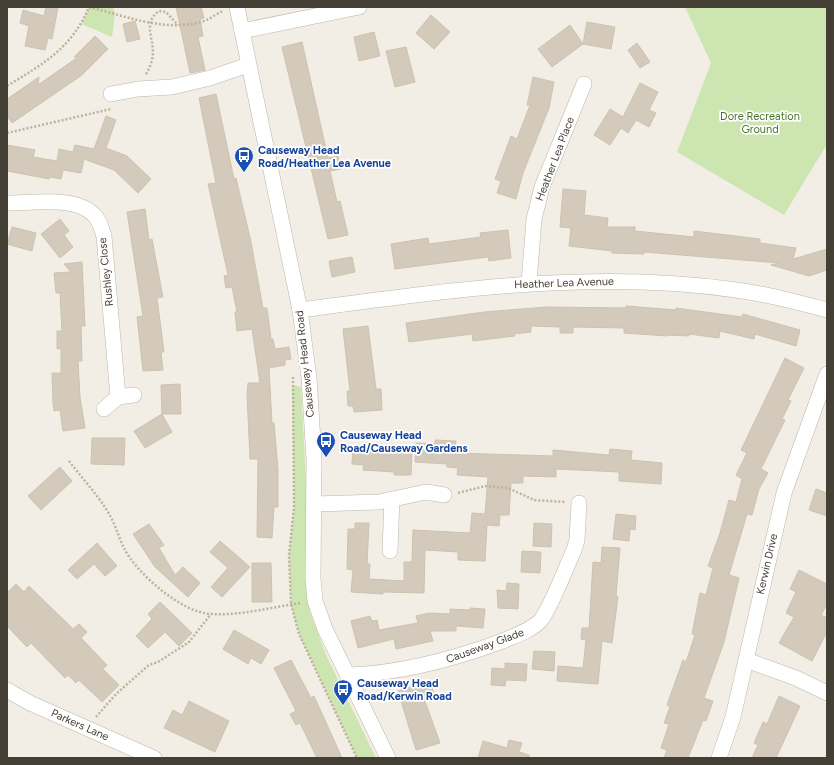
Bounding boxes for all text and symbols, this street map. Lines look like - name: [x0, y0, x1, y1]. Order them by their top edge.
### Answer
- park label: Dore Recreation Ground: [720, 110, 800, 136]
- street label: Heather Lea Place: [533, 115, 577, 203]
- place label: Causeway Head Road/Heather Lea Avenue: [258, 144, 391, 170]
- bus stop icon: Causeway Head Road/Heather Lea Avenue: [233, 145, 255, 173]
- street label: Rushley Close: [96, 237, 116, 307]
- street label: Heather Lea Avenue: [514, 275, 614, 291]
- street label: Causeway Head Road: [293, 310, 317, 418]
- place label: Causeway Head Road/Causeway Gardens: [340, 429, 468, 455]
- bus stop icon: Causeway Head Road/Causeway Gardens: [315, 430, 337, 458]
- street label: Kerwin Drive: [754, 532, 780, 596]
- street label: Causeway Glade: [444, 626, 526, 666]
- place label: Causeway Head Road/Kerwin Road: [357, 677, 452, 703]
- bus stop icon: Causeway Head Road/Kerwin Road: [332, 678, 354, 706]
- street label: Parkers Lane: [49, 706, 111, 744]

